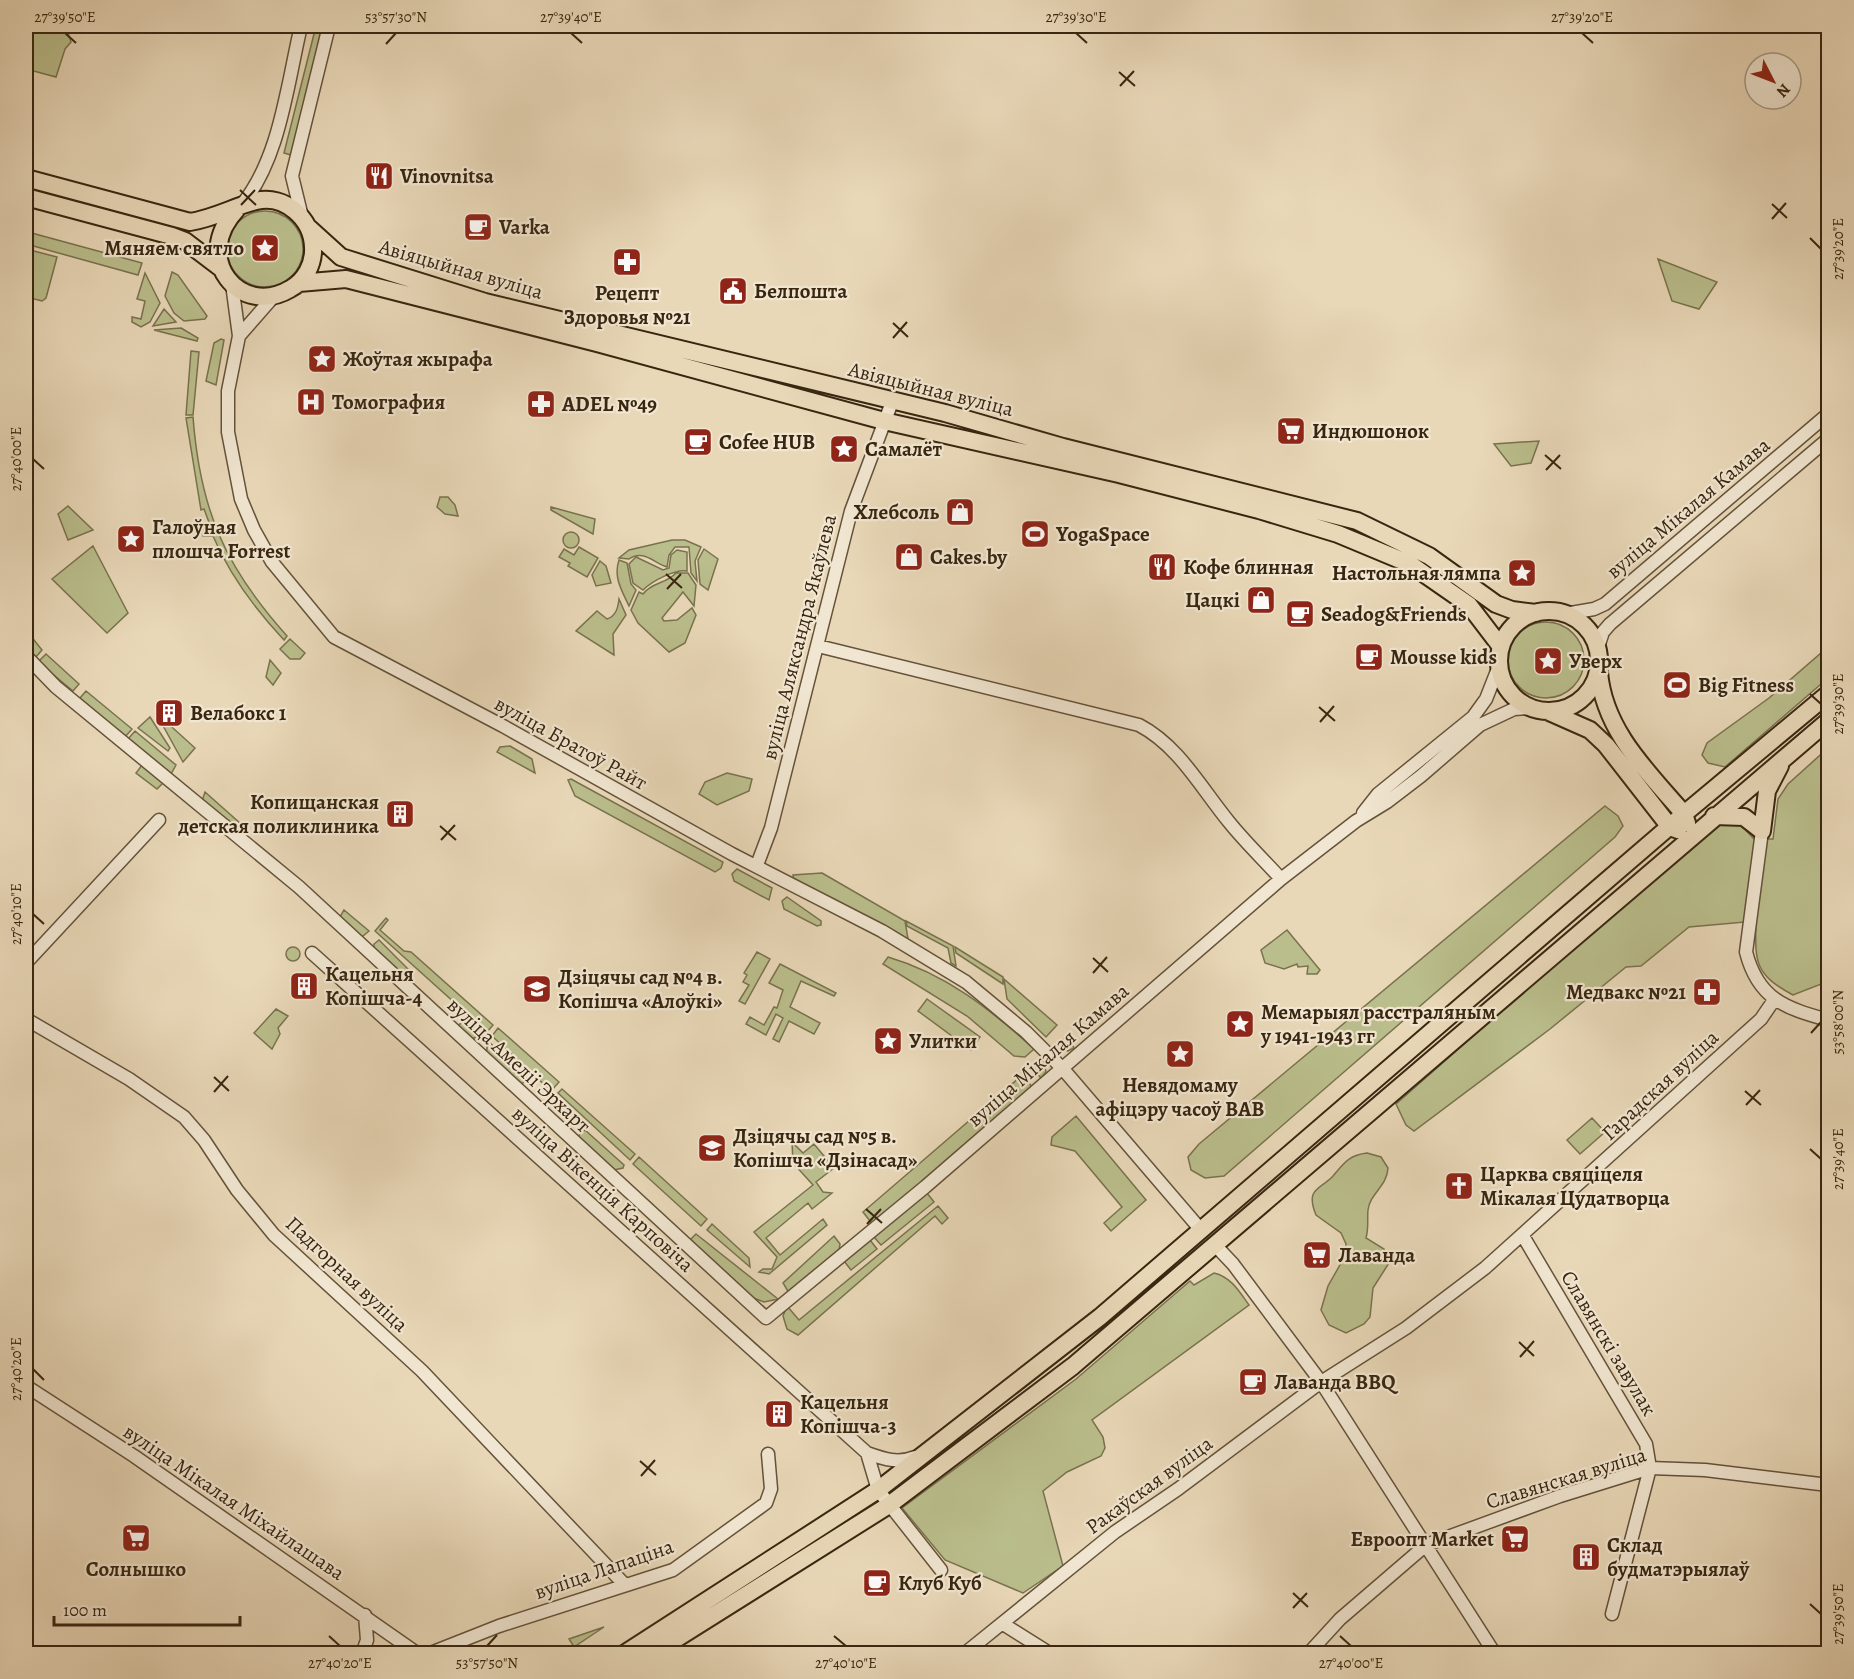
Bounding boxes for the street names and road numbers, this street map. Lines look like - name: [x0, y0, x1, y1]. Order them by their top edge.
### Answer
- street label: Авіяцыйная вуліца: [375, 232, 547, 306]
- street label: Авіяцыйная вуліца: [845, 355, 1017, 423]
- street label: вуліца Мікалая Камава: [1600, 431, 1776, 585]
- street label: вуліца Аляксандра Якаўлева: [755, 511, 843, 763]
- street label: вуліца Братоў Райт: [490, 689, 652, 797]
- street label: вуліца Мікалая Камава: [961, 977, 1135, 1133]
- street label: вуліца Амеліі Эрхарт: [441, 991, 597, 1139]
- street label: Гарадская вуліца: [1595, 1023, 1725, 1147]
- street label: вуліца Вікенція Карповіча: [506, 1100, 700, 1279]
- street label: Падгорная вуліца: [280, 1210, 415, 1338]
- street label: Славянскі завулак: [1555, 1265, 1664, 1421]
- street label: вуліца Мікалая Міхайлашава: [118, 1417, 350, 1587]
- street label: Ракаўская вуліца: [1080, 1429, 1218, 1541]
- street label: Славянская вуліца: [1482, 1440, 1650, 1516]
- street label: вуліца Лапаціна: [531, 1532, 678, 1606]

